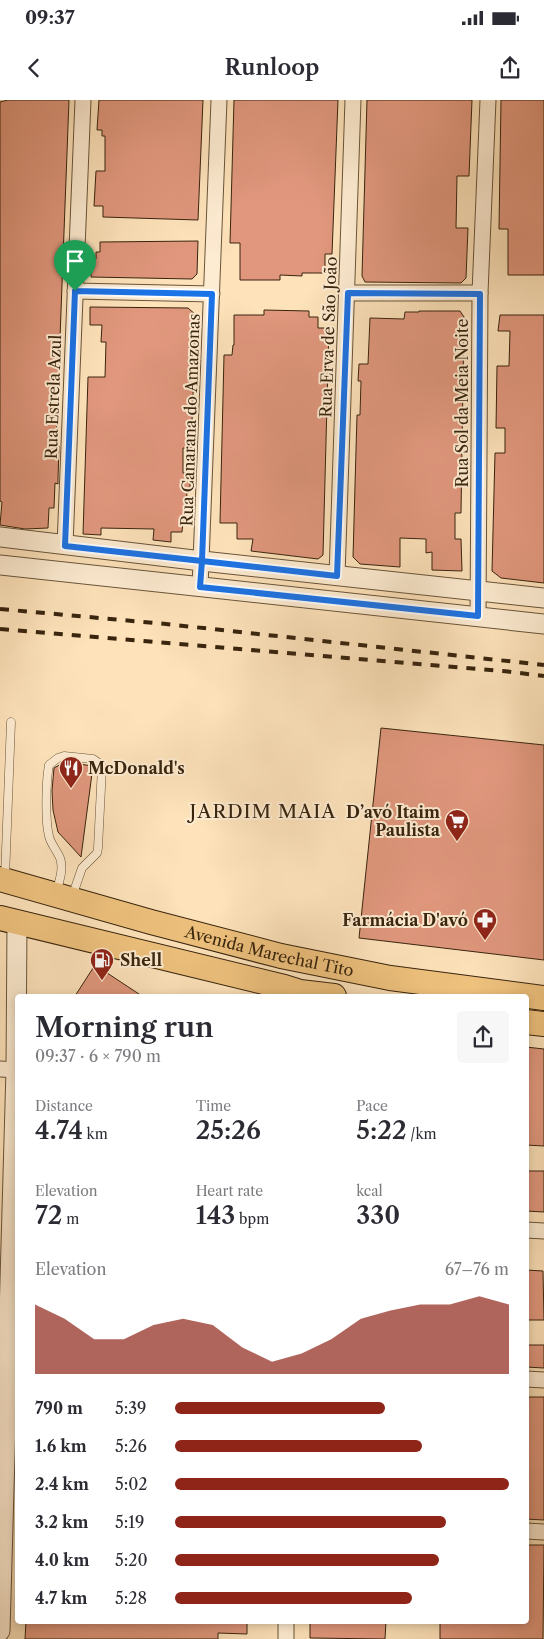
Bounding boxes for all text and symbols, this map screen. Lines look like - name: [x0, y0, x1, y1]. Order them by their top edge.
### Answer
- text: 09:37: [25, 6, 75, 29]
- icon: back: [20, 54, 48, 82]
- text: Runloop: [225, 54, 319, 81]
- icon: share: [496, 54, 524, 82]
- pin: [54, 240, 96, 291]
- icon: arrive: [61, 247, 89, 275]
- street label: Rua Erva de São João: [315, 256, 341, 418]
- street label: Rua Canarana do Amazonas: [176, 313, 204, 527]
- street label: Rua Sol da Meia Noite: [452, 318, 472, 487]
- street label: Rua Estrela Azul: [41, 334, 65, 460]
- restaurant icon: McDonald's: [58, 755, 84, 789]
- place label: McDonald's: [88, 758, 185, 778]
- district label: JARDIM MAIA: [187, 800, 336, 823]
- place label: D’avó Itaim Paulista: [346, 802, 441, 840]
- supermarket icon: D’avó Itaim Paulista: [444, 808, 470, 842]
- pharmacy icon: Farmácia D'avó: [472, 907, 498, 941]
- place label: Farmácia D'avó: [342, 910, 468, 930]
- street label: Avenida Marechal Tito: [182, 921, 356, 980]
- fuel station icon: Shell: [89, 947, 115, 981]
- place label: Shell: [120, 950, 162, 970]
- text: Morning run: [35, 1010, 214, 1044]
- button: share: [457, 1011, 509, 1063]
- text: 09:37 · 6 × 790 m: [35, 1046, 161, 1066]
- text: Distance: [35, 1097, 93, 1115]
- text: Time: [196, 1097, 231, 1115]
- text: Pace: [356, 1097, 388, 1115]
- text: 4.74: [35, 1115, 83, 1146]
- text: 25:26: [196, 1115, 261, 1146]
- text: 5:22: [356, 1115, 407, 1146]
- text: km: [83, 1125, 108, 1143]
- text: /km: [407, 1125, 437, 1143]
- text: Elevation: [35, 1182, 98, 1200]
- text: Heart rate: [196, 1182, 263, 1200]
- text: kcal: [356, 1182, 383, 1200]
- text: 72: [35, 1200, 62, 1231]
- text: 143: [196, 1200, 235, 1231]
- text: 330: [356, 1200, 400, 1231]
- text: m: [62, 1210, 79, 1228]
- text: bpm: [235, 1210, 269, 1228]
- text: Elevation: [35, 1259, 106, 1279]
- text: 67–76 m: [445, 1259, 509, 1279]
- text: 790 m: [35, 1398, 83, 1418]
- text: 5:39: [115, 1398, 146, 1418]
- text: 1.6 km: [35, 1436, 87, 1456]
- text: 5:26: [115, 1436, 147, 1456]
- text: 2.4 km: [35, 1474, 89, 1494]
- text: 5:02: [115, 1474, 148, 1494]
- text: 3.2 km: [35, 1512, 88, 1532]
- text: 5:19: [115, 1512, 144, 1532]
- text: 4.0 km: [35, 1550, 89, 1570]
- text: 5:20: [115, 1550, 148, 1570]
- text: 4.7 km: [35, 1588, 88, 1608]
- text: 5:28: [115, 1588, 147, 1608]

